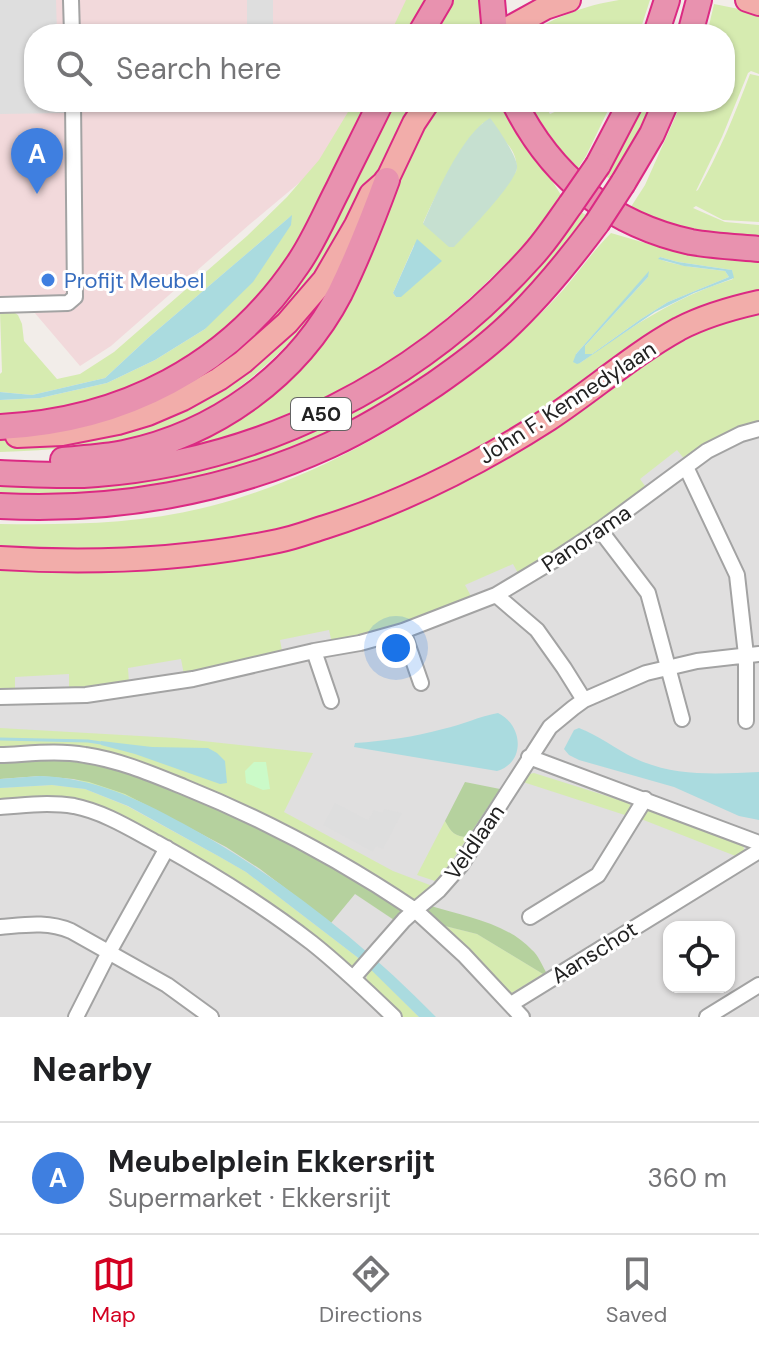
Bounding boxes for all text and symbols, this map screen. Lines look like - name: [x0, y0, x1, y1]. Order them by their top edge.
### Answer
- search box: [24, 24, 735, 112]
- icon: search: [52, 46, 96, 90]
- text: Search here: [116, 49, 282, 88]
- pin: A: [11, 128, 63, 194]
- place label: Profijt Meubel: [64, 266, 205, 295]
- marker: Profijt Meubel: [39, 271, 57, 289]
- street label: John F. Kennedylaan: [473, 334, 661, 471]
- road number: A50: [291, 398, 351, 430]
- street label: Panorama: [536, 498, 636, 579]
- your location: [376, 628, 416, 668]
- street label: Veldlaan: [438, 799, 511, 886]
- street label: Aanschot: [546, 915, 643, 990]
- map controls: [663, 921, 735, 993]
- button: locate: [663, 921, 735, 993]
- text: Nearby: [32, 1047, 152, 1092]
- text: Meubelplein Ekkersrijt: [108, 1142, 435, 1181]
- text: A: [49, 1161, 67, 1195]
- text: 360 m: [647, 1161, 727, 1195]
- text: Supermarket · Ekkersrijt: [108, 1181, 391, 1215]
- tab: Map: [92, 1252, 136, 1329]
- tab: Directions: [319, 1252, 423, 1329]
- tab: Saved: [606, 1252, 667, 1329]

